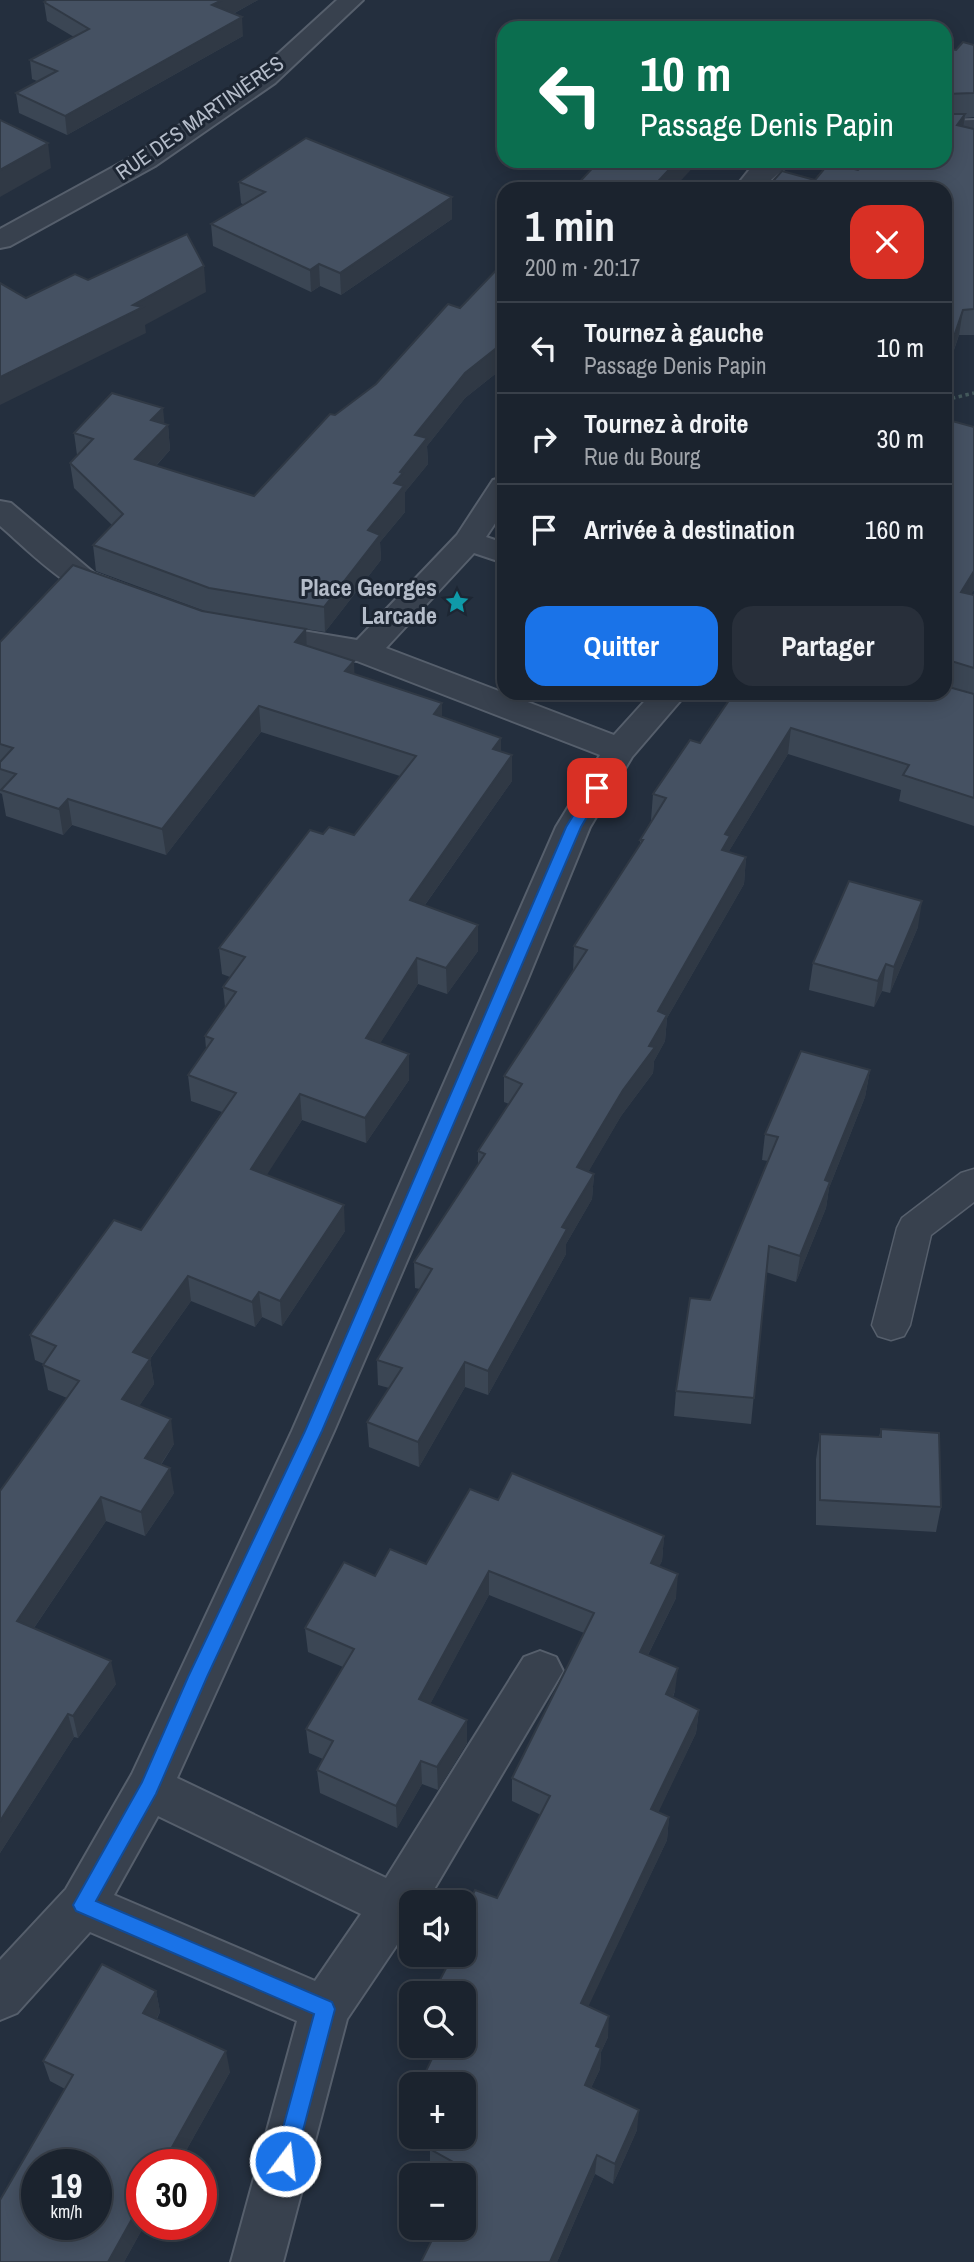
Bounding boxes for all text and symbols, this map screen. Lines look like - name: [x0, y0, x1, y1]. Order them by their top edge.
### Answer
- text: 10 m: [640, 40, 732, 106]
- street label: RUE DES MARTINIÈRES: [110, 49, 289, 186]
- icon: left: [525, 49, 616, 140]
- text: Passage Denis Papin: [640, 103, 894, 146]
- text: 1 min: [525, 198, 615, 254]
- button: close: [850, 205, 924, 279]
- text: 200 m · 20:17: [525, 252, 640, 283]
- text: Tournez à gauche: [584, 315, 764, 350]
- icon: left: [525, 329, 563, 367]
- text: 10 m: [877, 330, 924, 365]
- text: Passage Denis Papin: [584, 350, 766, 381]
- text: Tournez à droite: [584, 406, 748, 441]
- icon: right: [525, 420, 563, 458]
- text: 30 m: [877, 421, 924, 456]
- text: Rue du Bourg: [584, 441, 700, 472]
- icon: arrive: [525, 511, 563, 549]
- text: Arrivée à destination: [584, 512, 795, 547]
- text: 160 m: [865, 512, 924, 547]
- place label: Place Georges Larcade: [300, 571, 437, 631]
- place icon: Place Georges Larcade: [443, 588, 471, 616]
- button: Quitter: [525, 606, 718, 686]
- button: Partager: [732, 606, 924, 686]
- pin: [567, 758, 627, 818]
- icon: arrive: [578, 769, 616, 807]
- map controls: [399, 1890, 476, 2240]
- button: sound: [399, 1890, 476, 1967]
- button: search: [399, 1981, 476, 2058]
- button: +: [399, 2072, 476, 2149]
- position arrow: [248, 2124, 322, 2198]
- speed limit sign: 30: [126, 2149, 217, 2240]
- text: 19: [51, 2162, 82, 2209]
- button: −: [399, 2163, 476, 2240]
- text: km/h: [51, 2199, 83, 2224]

